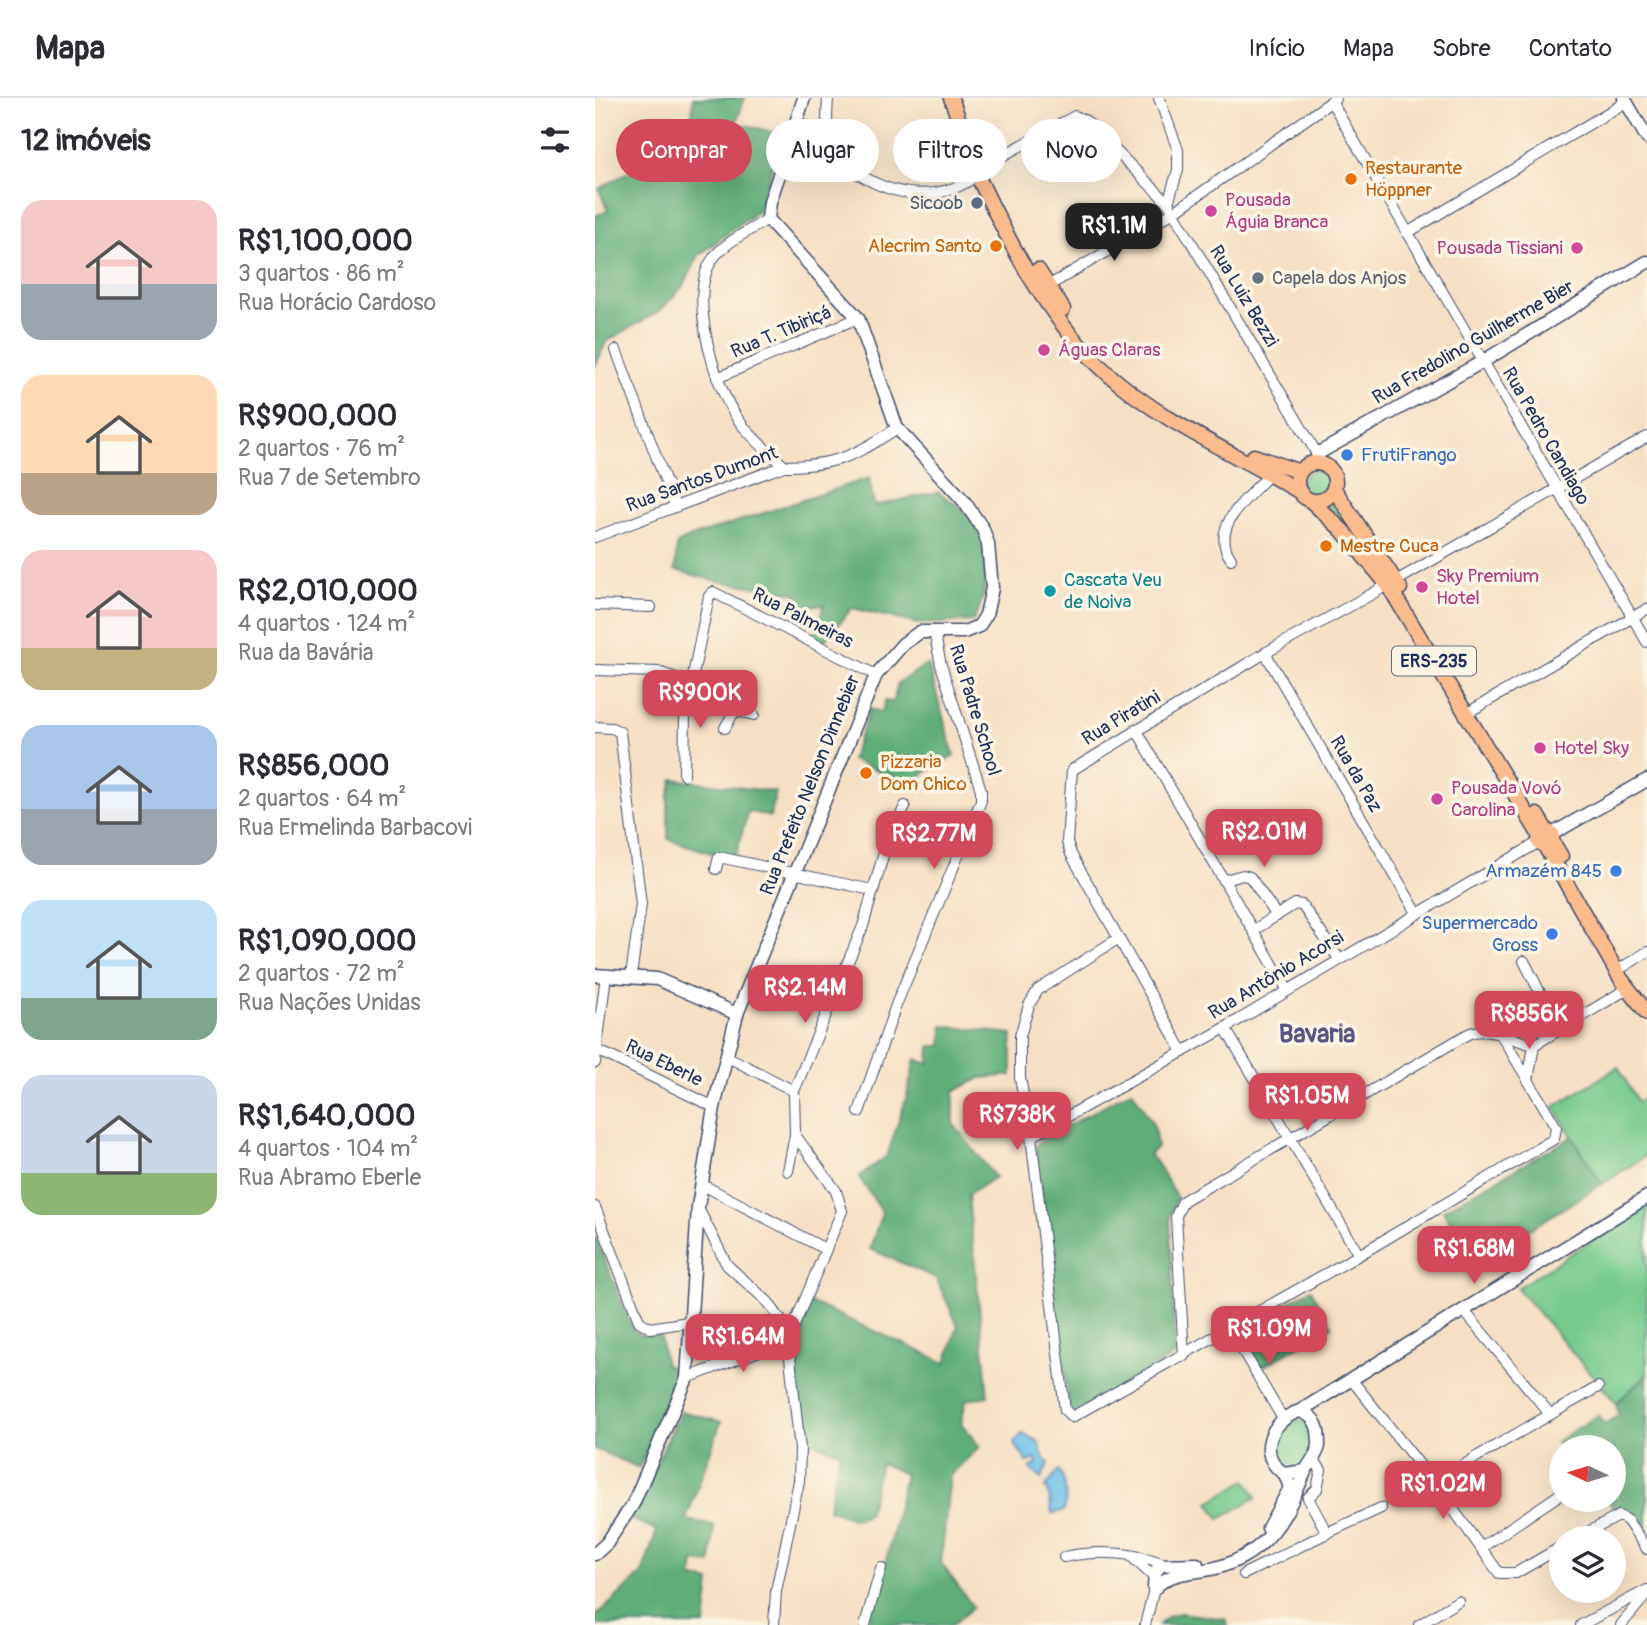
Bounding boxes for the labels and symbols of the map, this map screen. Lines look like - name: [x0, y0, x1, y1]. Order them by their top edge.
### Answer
- place label: Restaurante Höppner: [1365, 156, 1463, 202]
- marker: Restaurante Höppner: [1343, 171, 1359, 187]
- place label: Pousada Águia Branca: [1225, 188, 1328, 234]
- place label: Sicoob: [909, 191, 963, 215]
- marker: Sicoob: [969, 195, 985, 211]
- marker: Pousada Águia Branca: [1203, 203, 1219, 219]
- pin: R$1.1M: [1057, 204, 1171, 263]
- place label: Alecrim Santo: [868, 234, 982, 258]
- place label: Pousada Tissiani: [1436, 236, 1563, 260]
- marker: Alecrim Santo: [988, 238, 1004, 254]
- marker: Pousada Tissiani: [1569, 240, 1585, 256]
- street label: Rua Luiz Bezzi: [1204, 241, 1284, 351]
- place label: Capela dos Anjos: [1272, 266, 1407, 290]
- marker: Capela dos Anjos: [1250, 270, 1266, 286]
- street label: Rua Fredolino Guilherme Bier: [1368, 274, 1578, 410]
- street label: Rua T. Tibiriçá: [727, 300, 835, 364]
- place label: Águas Claras: [1058, 338, 1161, 362]
- marker: Águas Claras: [1036, 342, 1052, 358]
- street label: Rua Pedro Candiago: [1497, 363, 1595, 509]
- street label: Rua Santos Dumont: [623, 440, 781, 518]
- place label: FrutiFrango: [1361, 443, 1457, 467]
- marker: FrutiFrango: [1339, 447, 1355, 463]
- place label: Mestre Cuca: [1340, 534, 1439, 558]
- marker: Mestre Cuca: [1318, 538, 1334, 554]
- place label: Sky Premium Hotel: [1436, 564, 1539, 610]
- place label: Cascata Veu de Noiva: [1064, 568, 1162, 614]
- marker: Sky Premium Hotel: [1414, 579, 1430, 595]
- street label: Rua Palmeiras: [748, 582, 858, 654]
- marker: Cascata Veu de Noiva: [1042, 583, 1058, 599]
- street label: Rua Padre School: [944, 642, 1006, 778]
- road number: ERS-235: [1392, 646, 1476, 676]
- pin: R$900K: [643, 670, 757, 730]
- street label: Rua Prefeito Nelson Dinnebier: [755, 671, 865, 899]
- street label: Rua Piratini: [1077, 685, 1165, 751]
- street label: Rua da Paz: [1325, 732, 1388, 817]
- place label: Hotel Sky: [1554, 736, 1629, 760]
- marker: Hotel Sky: [1532, 740, 1548, 756]
- place label: Pizzaria Dom Chico: [880, 750, 967, 796]
- marker: Pizzaria Dom Chico: [858, 765, 874, 781]
- place label: Pousada Vovó Carolina: [1451, 776, 1561, 822]
- marker: Pousada Vovó Carolina: [1429, 791, 1445, 807]
- pin: R$2.01M: [1199, 810, 1329, 869]
- pin: R$2.77M: [869, 812, 999, 871]
- place label: Armazém 845: [1485, 859, 1602, 883]
- marker: Armazém 845: [1608, 863, 1624, 879]
- place label: Supermercado Gross: [1422, 911, 1538, 957]
- street label: Rua Antônio Acorsi: [1204, 925, 1348, 1025]
- marker: Supermercado Gross: [1544, 926, 1560, 942]
- pin: R$2.14M: [740, 965, 870, 1025]
- pin: R$856K: [1472, 992, 1586, 1051]
- district label: Bavaria: [1279, 1018, 1355, 1050]
- street label: Rua Eberle: [622, 1034, 707, 1092]
- pin: R$1.05M: [1242, 1074, 1372, 1133]
- pin: R$738K: [960, 1093, 1074, 1152]
- pin: R$1.68M: [1409, 1226, 1539, 1286]
- pin: R$1.09M: [1204, 1306, 1334, 1366]
- pin: R$1.64M: [678, 1314, 808, 1374]
- north arrow: [1549, 1435, 1626, 1512]
- pin: R$1.02M: [1378, 1462, 1508, 1521]

